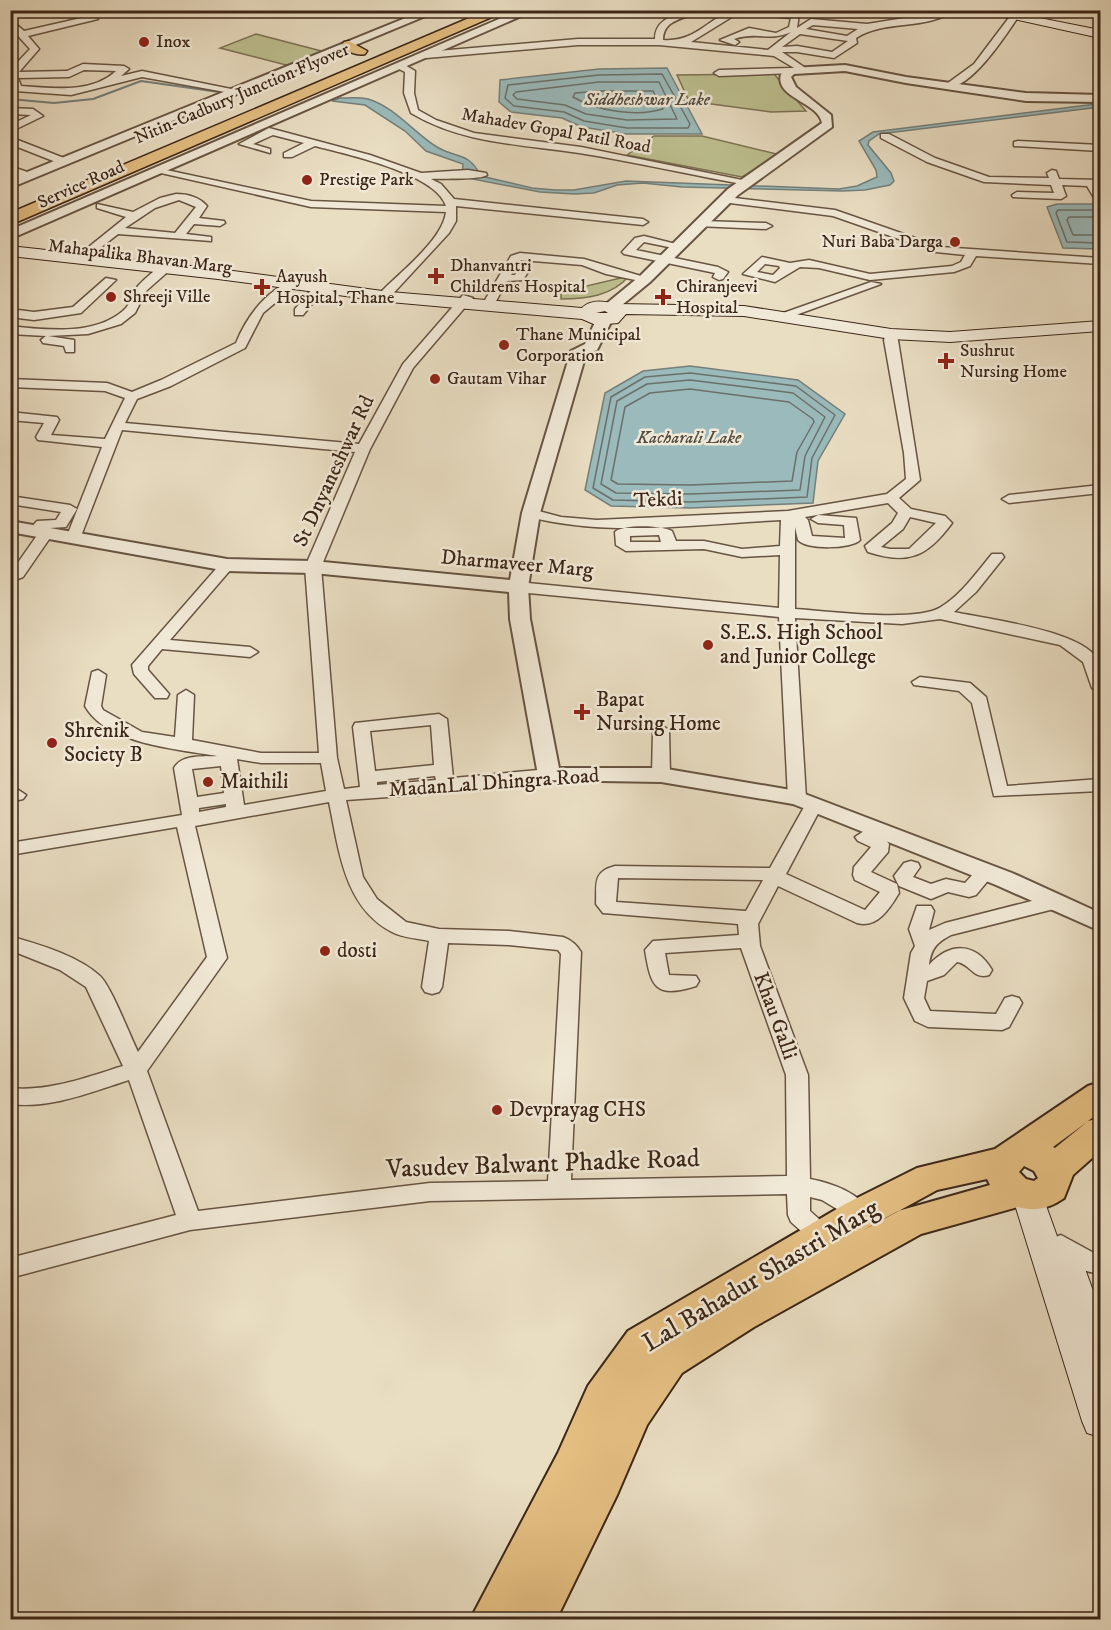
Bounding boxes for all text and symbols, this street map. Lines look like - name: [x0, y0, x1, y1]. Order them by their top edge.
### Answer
- place label: Inox: [156, 31, 191, 53]
- marker: Inox: [137, 35, 151, 49]
- street label: Nitin-Cadbury Junction Flyover: [131, 39, 353, 149]
- water label: Siddheshwar Lake: [583, 89, 711, 111]
- street label: Mahadev Gopal Patil Road: [460, 104, 652, 158]
- street label: Service Road: [34, 156, 128, 214]
- place label: Prestige Park: [319, 169, 414, 191]
- marker: Prestige Park: [300, 173, 314, 187]
- place label: Nuri Baba Darga: [822, 231, 943, 253]
- street label: Mahapalika Bhavan Marg: [47, 235, 233, 279]
- marker: Nuri Baba Darga: [948, 235, 962, 249]
- place label: Dhanvantri Childrens Hospital: [450, 255, 586, 298]
- place label: Aayush Hospital, Thane: [276, 266, 394, 309]
- marker: Dhanvantri Childrens Hospital: [427, 267, 445, 285]
- place label: Chiranjeevi Hospital: [676, 276, 758, 319]
- marker: Aayush Hospital, Thane: [253, 278, 271, 296]
- place label: Shreeji Ville: [123, 286, 210, 308]
- marker: Chiranjeevi Hospital: [654, 288, 672, 306]
- marker: Shreeji Ville: [104, 290, 118, 304]
- place label: Thane Municipal Corporation: [516, 324, 641, 367]
- marker: Thane Municipal Corporation: [497, 338, 511, 352]
- place label: Sushrut Nursing Home: [960, 340, 1067, 383]
- marker: Sushrut Nursing Home: [937, 352, 955, 370]
- place label: Gautam Vihar: [447, 368, 547, 390]
- marker: Gautam Vihar: [428, 372, 442, 386]
- street label: St Dnyaneshwar Rd: [288, 391, 381, 551]
- water label: Kacharali Lake: [636, 427, 742, 449]
- street label: Tekdi: [633, 486, 683, 514]
- street label: Dharmaveer Marg: [440, 544, 595, 584]
- place label: S.E.S. High School and Junior College: [720, 620, 883, 670]
- marker: S.E.S. High School and Junior College: [701, 638, 715, 652]
- place label: Bapat Nursing Home: [596, 687, 721, 737]
- marker: Bapat Nursing Home: [573, 703, 591, 721]
- place label: Shrenik Society B: [64, 718, 143, 768]
- marker: Shrenik Society B: [45, 736, 59, 750]
- street label: MadanLal Dhingra Road: [388, 763, 601, 803]
- place label: Maithili: [220, 769, 288, 795]
- marker: Maithili: [201, 775, 215, 789]
- place label: dosti: [337, 938, 377, 964]
- marker: dosti: [318, 944, 332, 958]
- street label: Khau Galli: [747, 969, 803, 1063]
- place label: Devprayag CHS: [509, 1097, 646, 1123]
- marker: Devprayag CHS: [490, 1103, 504, 1117]
- street label: Vasudev Balwant Phadke Road: [385, 1142, 700, 1186]
- street label: Lal Bahadur Shastri Marg: [637, 1192, 886, 1360]

